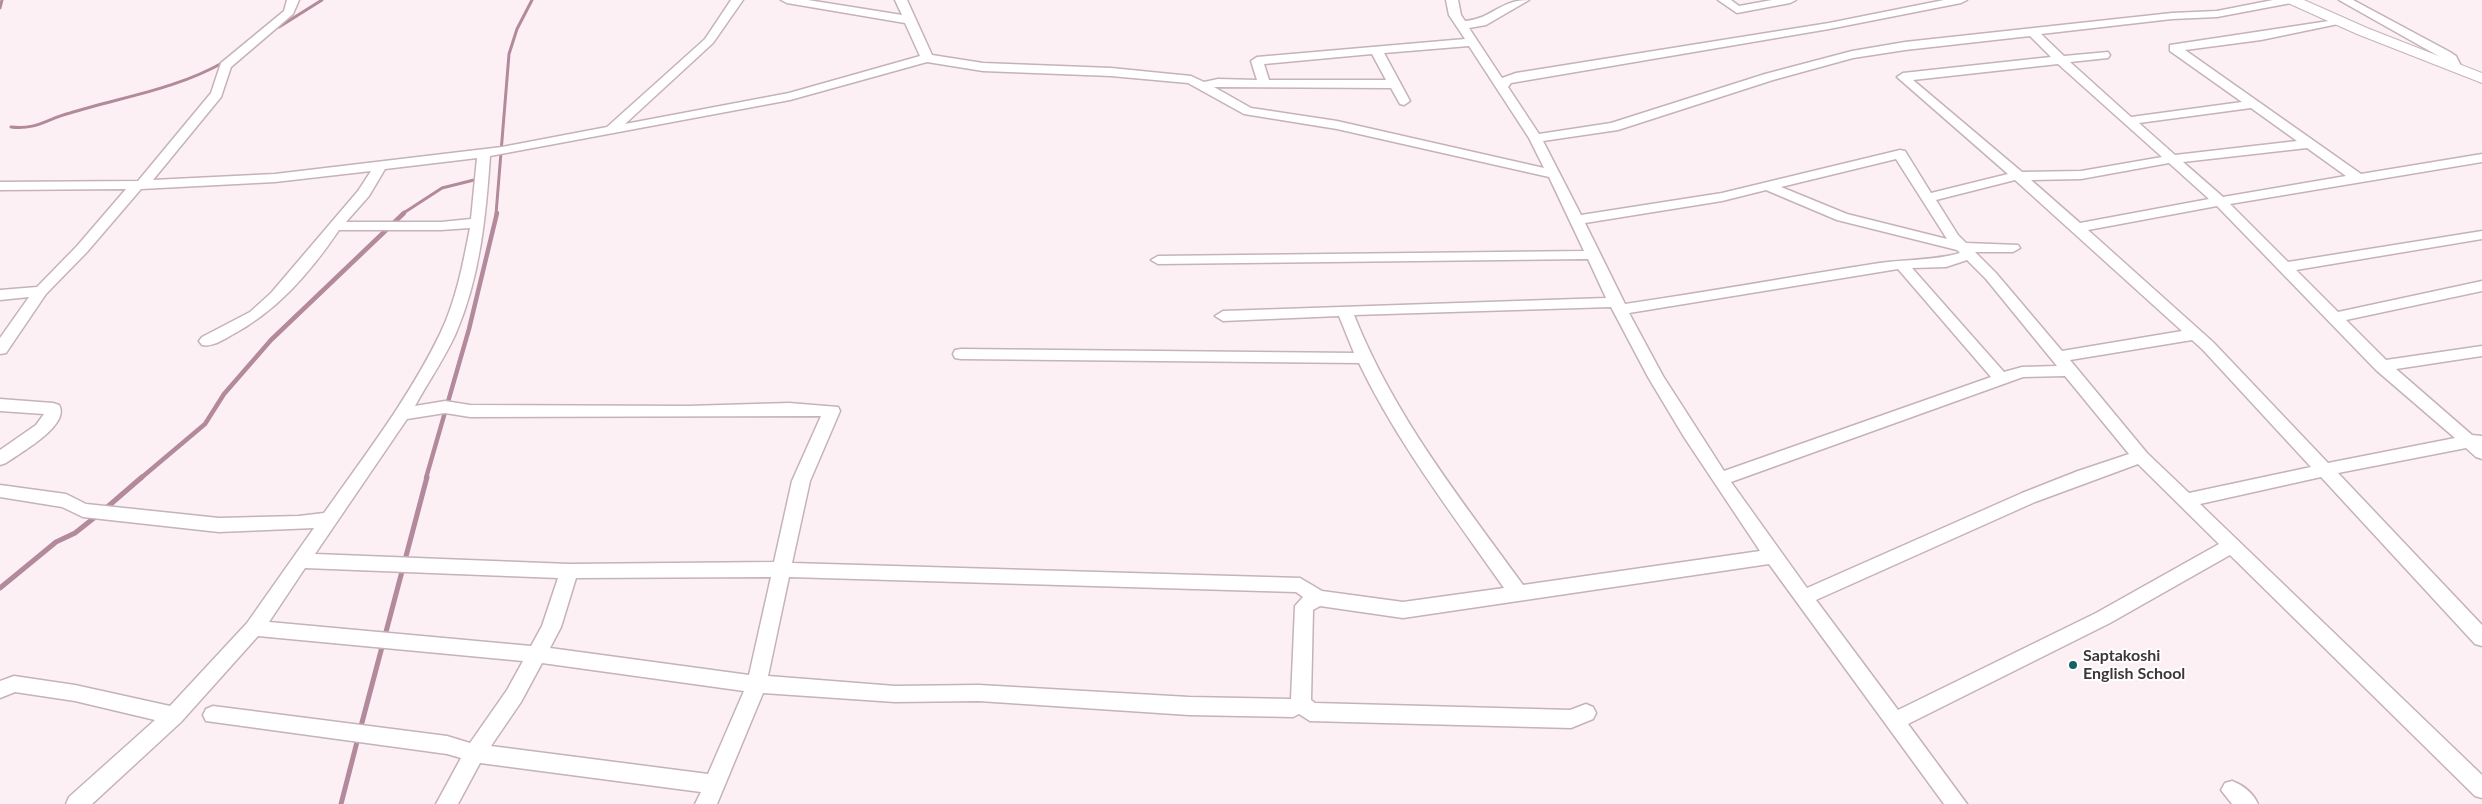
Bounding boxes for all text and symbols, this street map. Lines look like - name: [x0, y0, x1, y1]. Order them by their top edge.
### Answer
- place label: Saptakoshi English School: [2083, 646, 2185, 684]
- marker: Saptakoshi English School: [2067, 659, 2079, 671]

